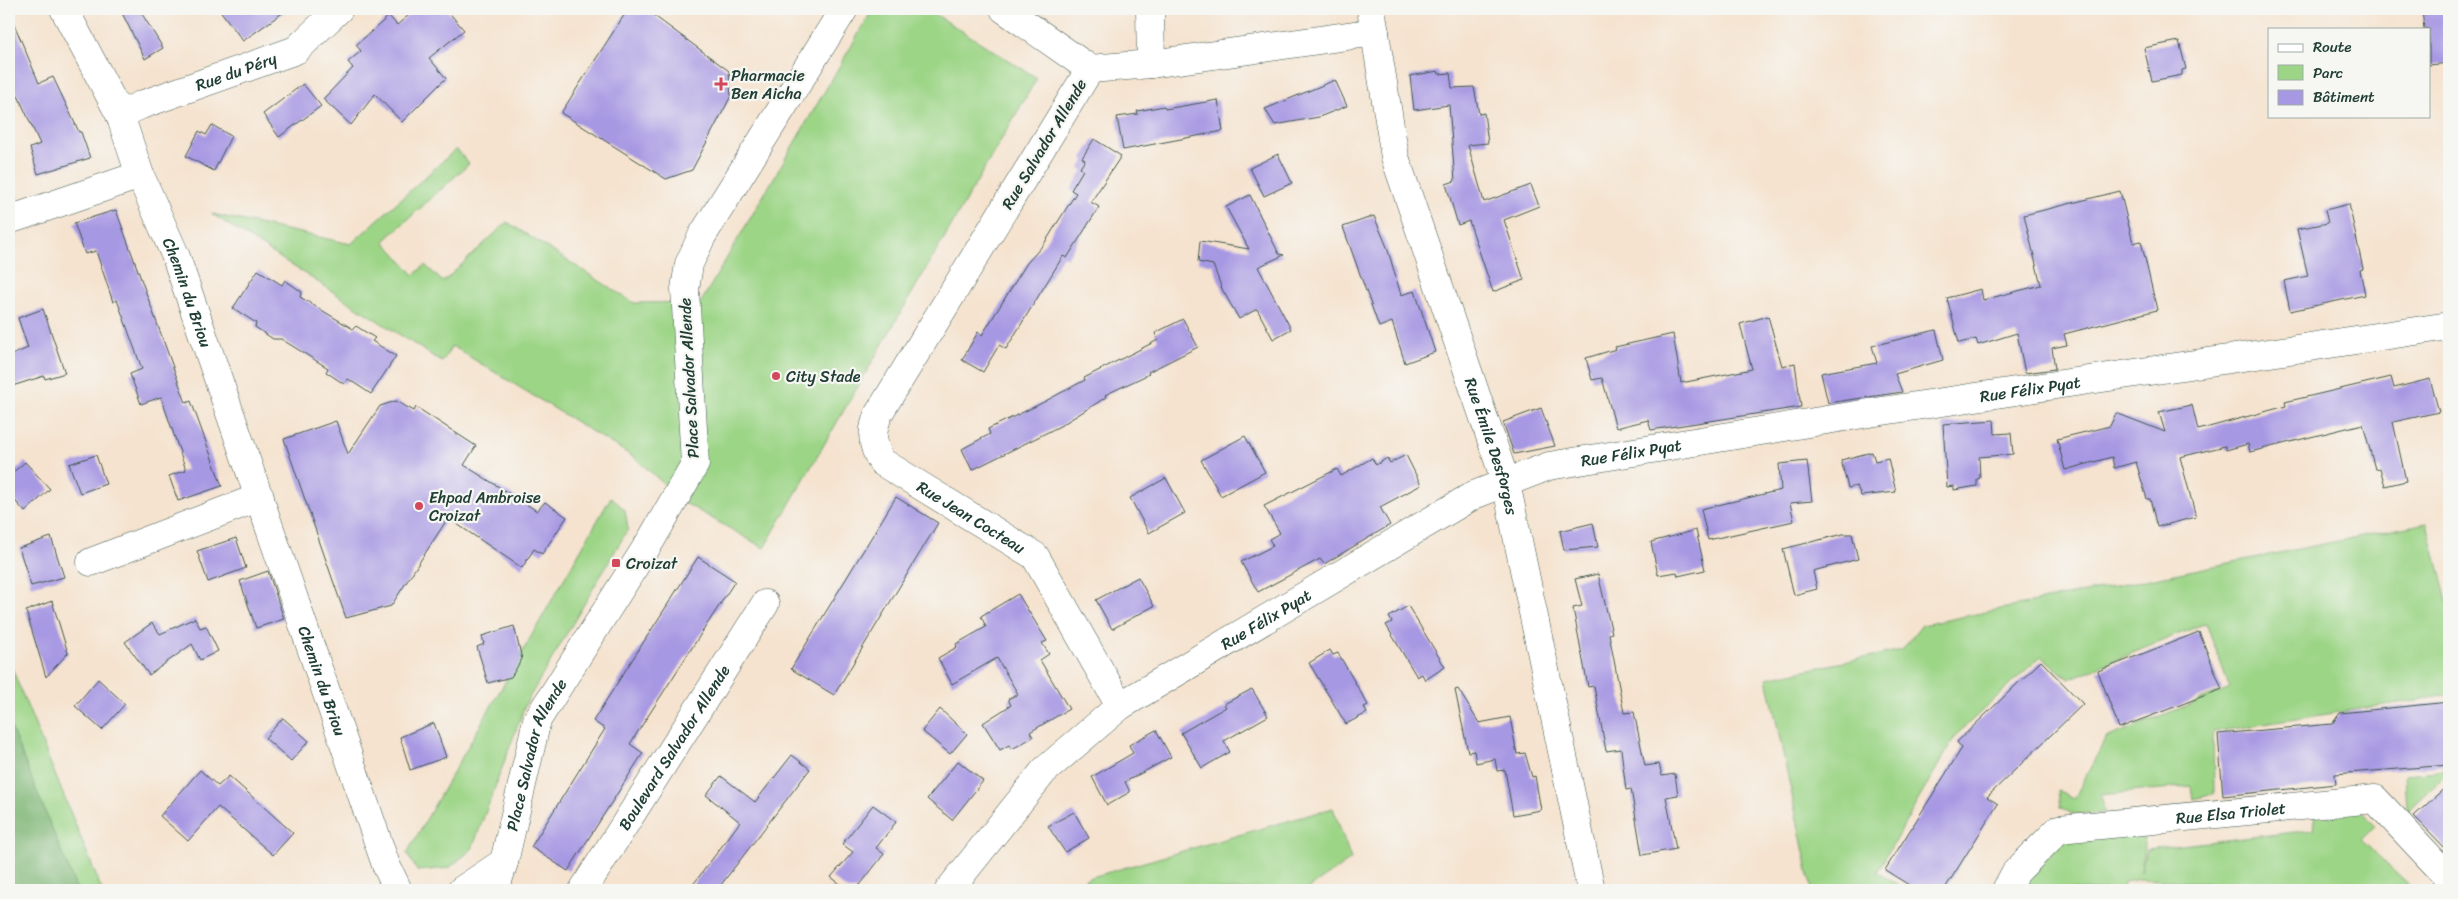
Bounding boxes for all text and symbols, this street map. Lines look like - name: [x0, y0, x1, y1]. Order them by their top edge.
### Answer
- legend: [2268, 28, 2430, 118]
- text: Route: [2313, 34, 2352, 60]
- street label: Rue du Péry: [191, 43, 281, 99]
- text: Parc: [2313, 60, 2343, 86]
- place label: Pharmacie Ben Aicha: [731, 61, 805, 108]
- street label: Rue Salvador Allende: [993, 73, 1095, 215]
- marker: Pharmacie Ben Aicha: [715, 78, 727, 90]
- text: Bâtiment: [2313, 84, 2375, 110]
- street label: Chemin du Briou: [155, 233, 221, 352]
- street label: Place Salvador Allende: [670, 297, 708, 459]
- place label: City Stade: [786, 362, 861, 391]
- street label: Rue Félix Pyat: [1978, 367, 2082, 411]
- marker: City Stade: [770, 370, 782, 382]
- street label: Rue Émile Desforges: [1457, 373, 1527, 518]
- street label: Rue Félix Pyat: [1579, 430, 1683, 475]
- street label: Rue Jean Cocteau: [911, 472, 1032, 562]
- place label: Ehpad Ambroise Croizat: [429, 483, 541, 530]
- marker: Ehpad Ambroise Croizat: [413, 500, 425, 512]
- place label: Croizat: [626, 549, 678, 578]
- marker: Croizat: [610, 557, 622, 569]
- street label: Rue Félix Pyat: [1215, 581, 1317, 658]
- street label: Chemin du Briou: [290, 622, 355, 740]
- street label: Boulevard Salvador Allende: [610, 658, 738, 836]
- street label: Place Salvador Allende: [497, 672, 575, 834]
- street label: Rue Elsa Triolet: [2175, 793, 2287, 832]

